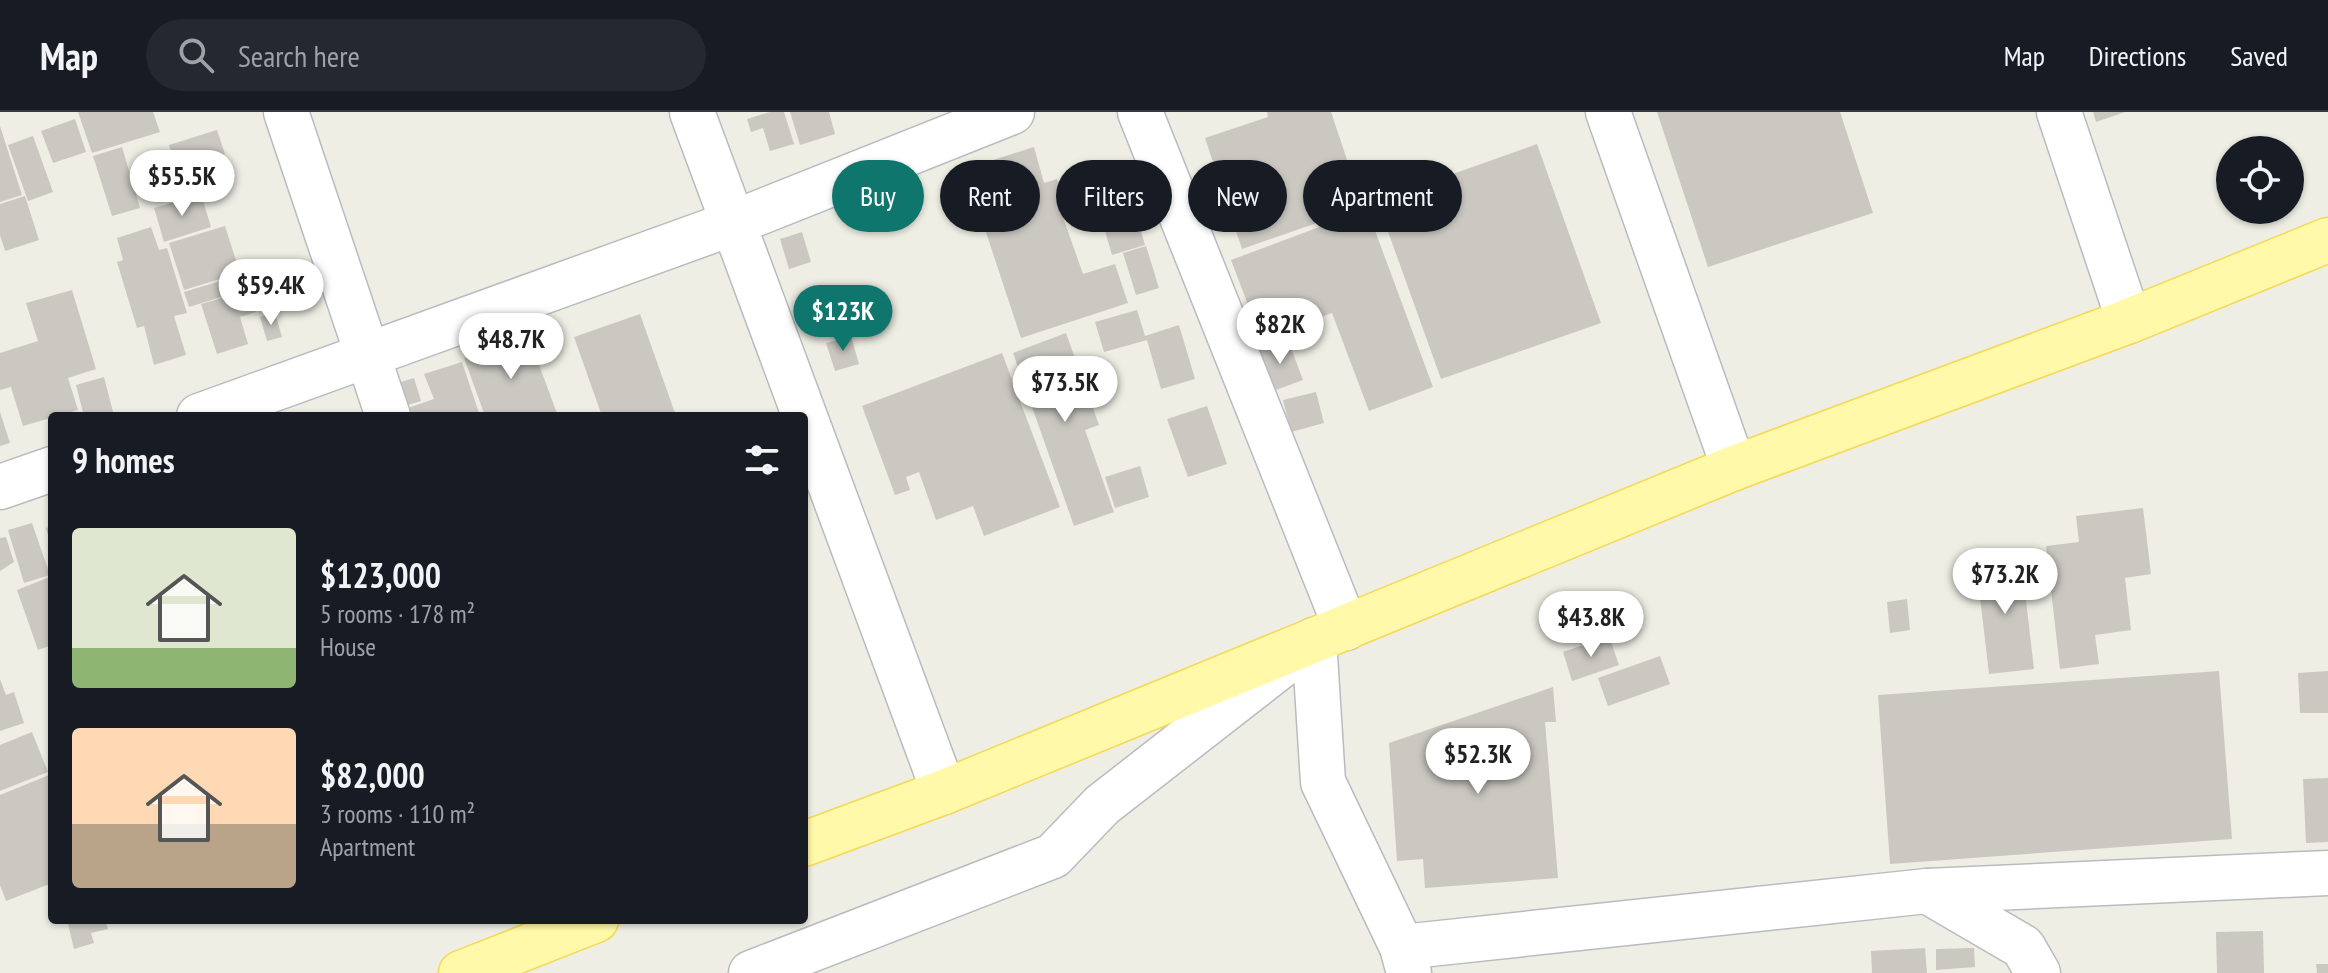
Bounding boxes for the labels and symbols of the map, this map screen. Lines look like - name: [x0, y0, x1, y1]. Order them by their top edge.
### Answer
- pin: $55.5K: [117, 150, 247, 218]
- pin: $59.4K: [206, 259, 336, 327]
- pin: $123K: [787, 285, 899, 353]
- pin: $82K: [1233, 298, 1327, 366]
- pin: $48.7K: [446, 313, 576, 381]
- pin: $73.5K: [1000, 356, 1130, 424]
- pin: $73.2K: [1940, 548, 2070, 616]
- pin: $43.8K: [1526, 591, 1656, 659]
- pin: $52.3K: [1413, 728, 1543, 796]

